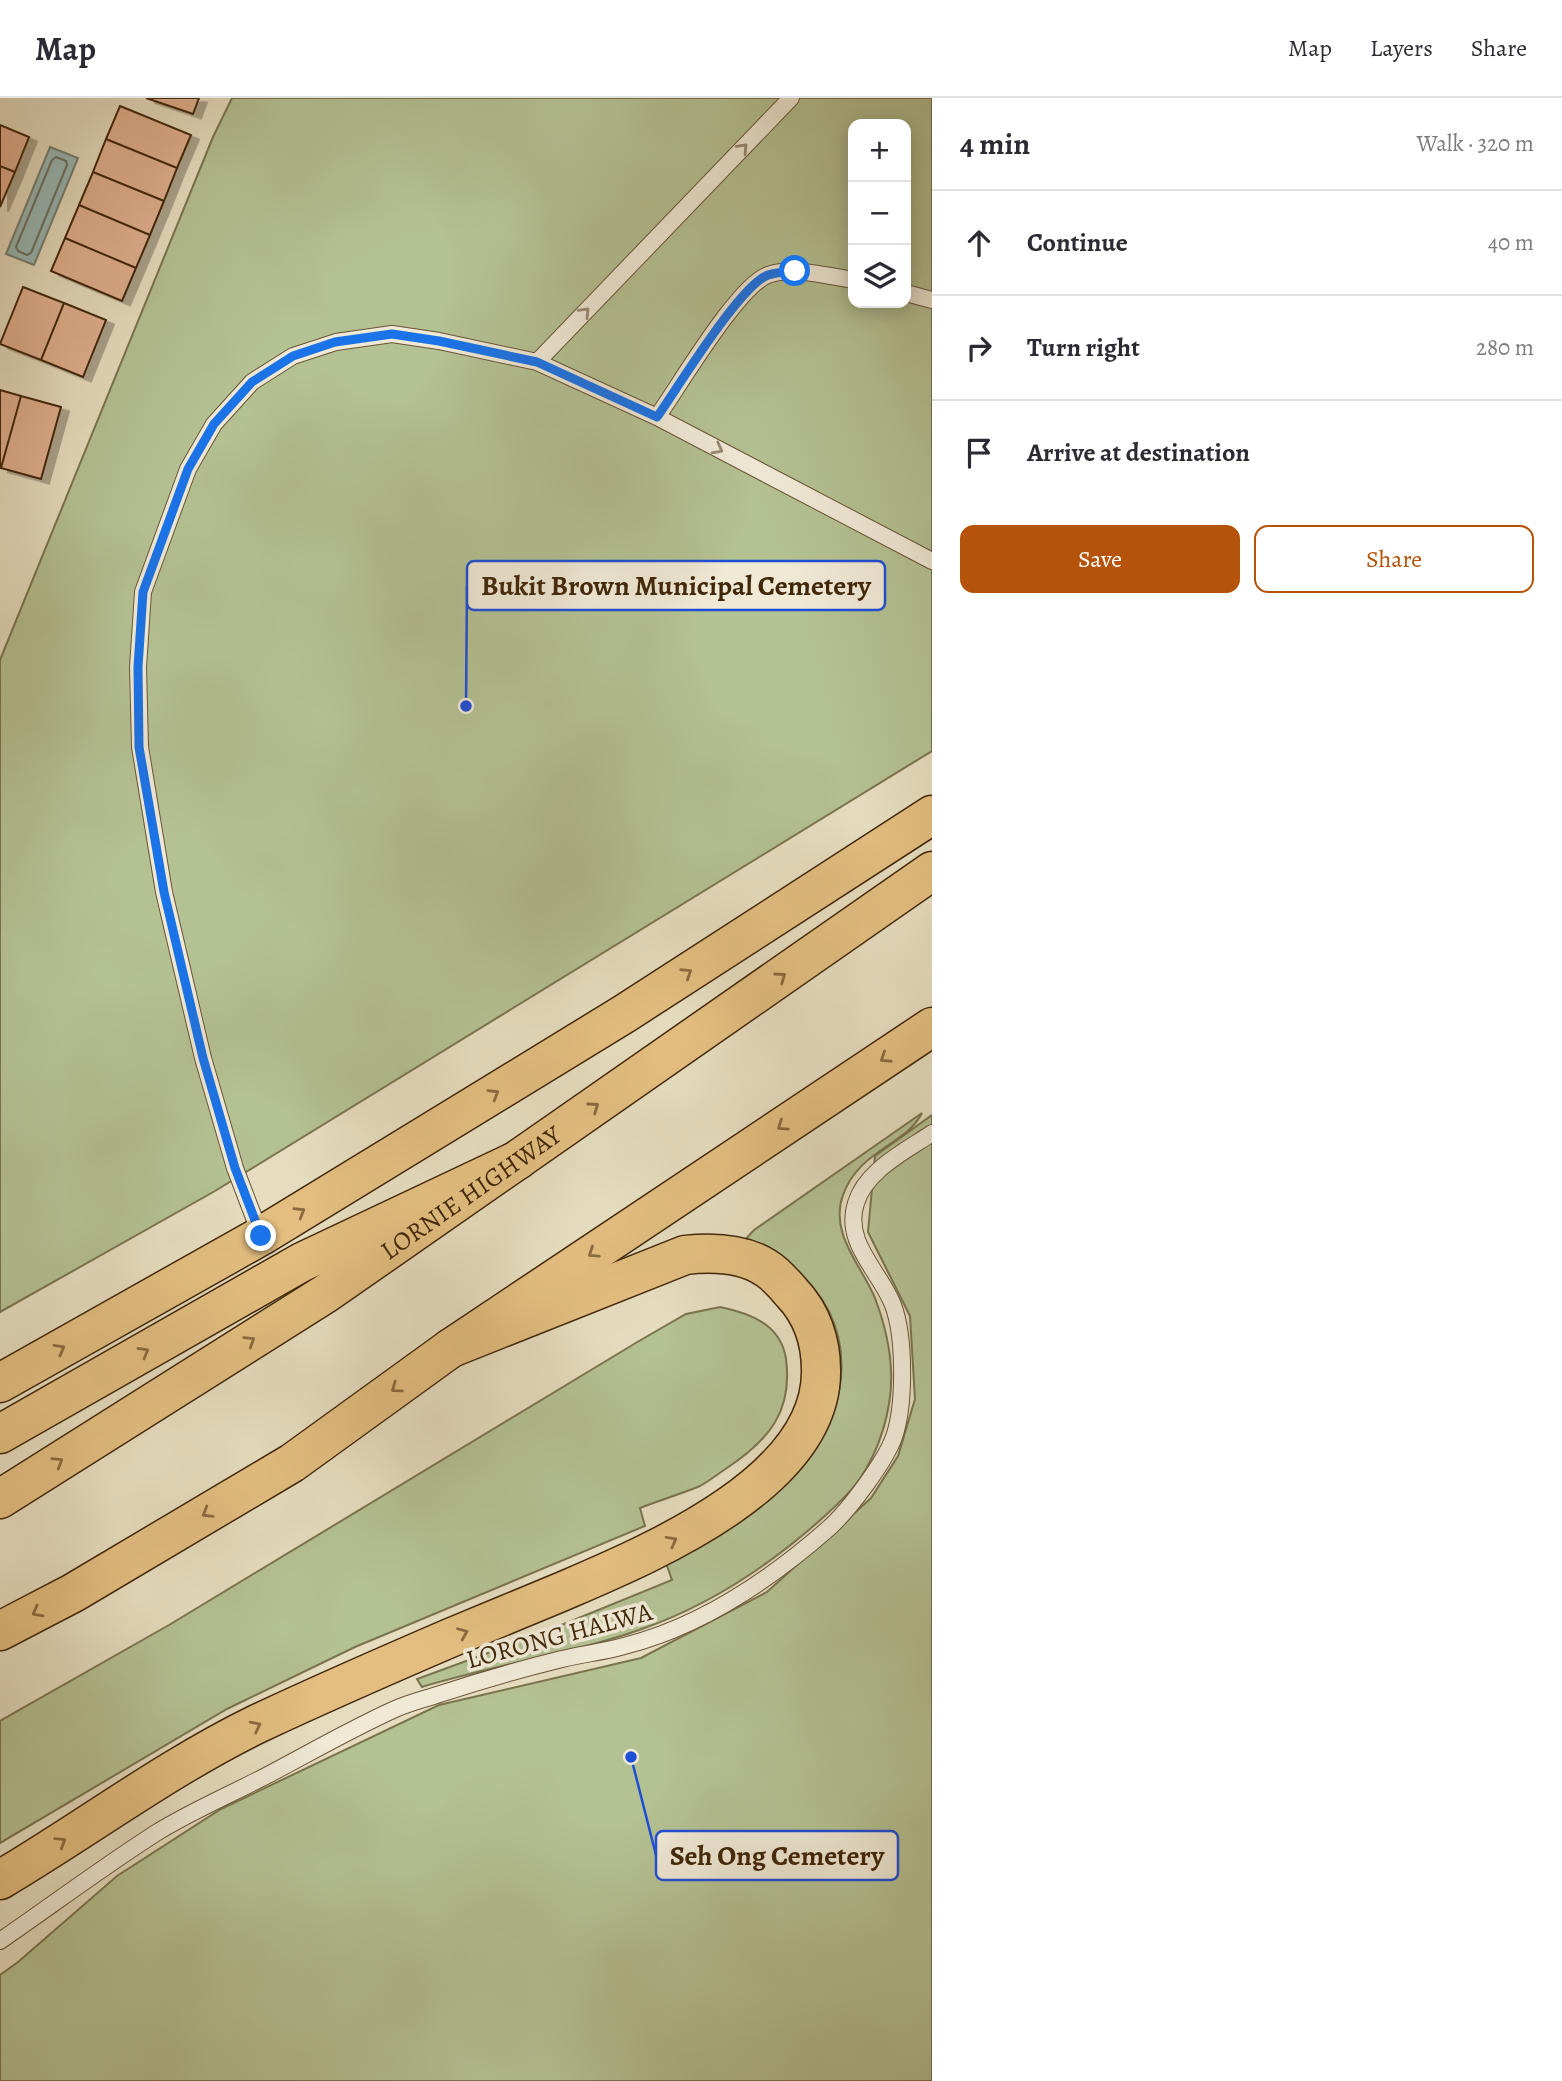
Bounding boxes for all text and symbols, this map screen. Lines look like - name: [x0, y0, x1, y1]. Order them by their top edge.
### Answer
- text: Map: [35, 26, 96, 71]
- text: Map: [1288, 32, 1332, 64]
- text: Layers: [1370, 32, 1433, 64]
- text: Share: [1471, 32, 1527, 64]
- map controls: [848, 119, 911, 308]
- button: +: [848, 119, 911, 182]
- text: 4 min: [960, 124, 1030, 164]
- text: Walk · 320 m: [1417, 128, 1534, 159]
- one-way arrow: [734, 144, 747, 157]
- button: −: [848, 182, 911, 245]
- icon: ahead: [960, 224, 998, 262]
- text: Continue: [1027, 225, 1128, 260]
- text: 40 m: [1488, 227, 1534, 258]
- button: layers: [848, 245, 911, 308]
- route start: [779, 255, 810, 286]
- one-way arrow: [576, 308, 589, 321]
- icon: right: [960, 329, 998, 367]
- text: Turn right: [1027, 330, 1140, 365]
- text: 280 m: [1476, 332, 1534, 363]
- icon: arrive: [960, 434, 998, 472]
- text: Arrive at destination: [1027, 435, 1250, 470]
- one-way arrow: [710, 441, 723, 454]
- button: Save: [960, 525, 1240, 593]
- button: Share: [1254, 525, 1534, 593]
- callout: Bukit Brown Municipal Cemetery: [467, 561, 885, 610]
- text: Bukit Brown Municipal Cemetery: [481, 567, 872, 605]
- one-way arrow: [679, 969, 692, 982]
- one-way arrow: [773, 973, 786, 985]
- one-way arrow: [880, 1049, 893, 1062]
- one-way arrow: [486, 1089, 499, 1102]
- one-way arrow: [586, 1103, 599, 1115]
- street label: LORNIE HIGHWAY: [374, 1117, 569, 1268]
- one-way arrow: [777, 1118, 790, 1130]
- one-way arrow: [292, 1208, 305, 1221]
- route end: [245, 1220, 276, 1251]
- one-way arrow: [588, 1245, 601, 1257]
- one-way arrow: [243, 1336, 256, 1349]
- one-way arrow: [52, 1344, 65, 1357]
- one-way arrow: [137, 1347, 150, 1360]
- one-way arrow: [391, 1380, 404, 1392]
- one-way arrow: [50, 1458, 63, 1471]
- one-way arrow: [201, 1505, 214, 1518]
- one-way arrow: [664, 1536, 677, 1550]
- street label: LORONG HALWA: [462, 1594, 657, 1677]
- one-way arrow: [31, 1604, 44, 1617]
- one-way arrow: [457, 1627, 469, 1641]
- one-way arrow: [249, 1720, 261, 1734]
- callout: Seh Ong Cemetery: [656, 1831, 898, 1880]
- text: Seh Ong Cemetery: [670, 1837, 885, 1875]
- one-way arrow: [53, 1838, 66, 1851]

